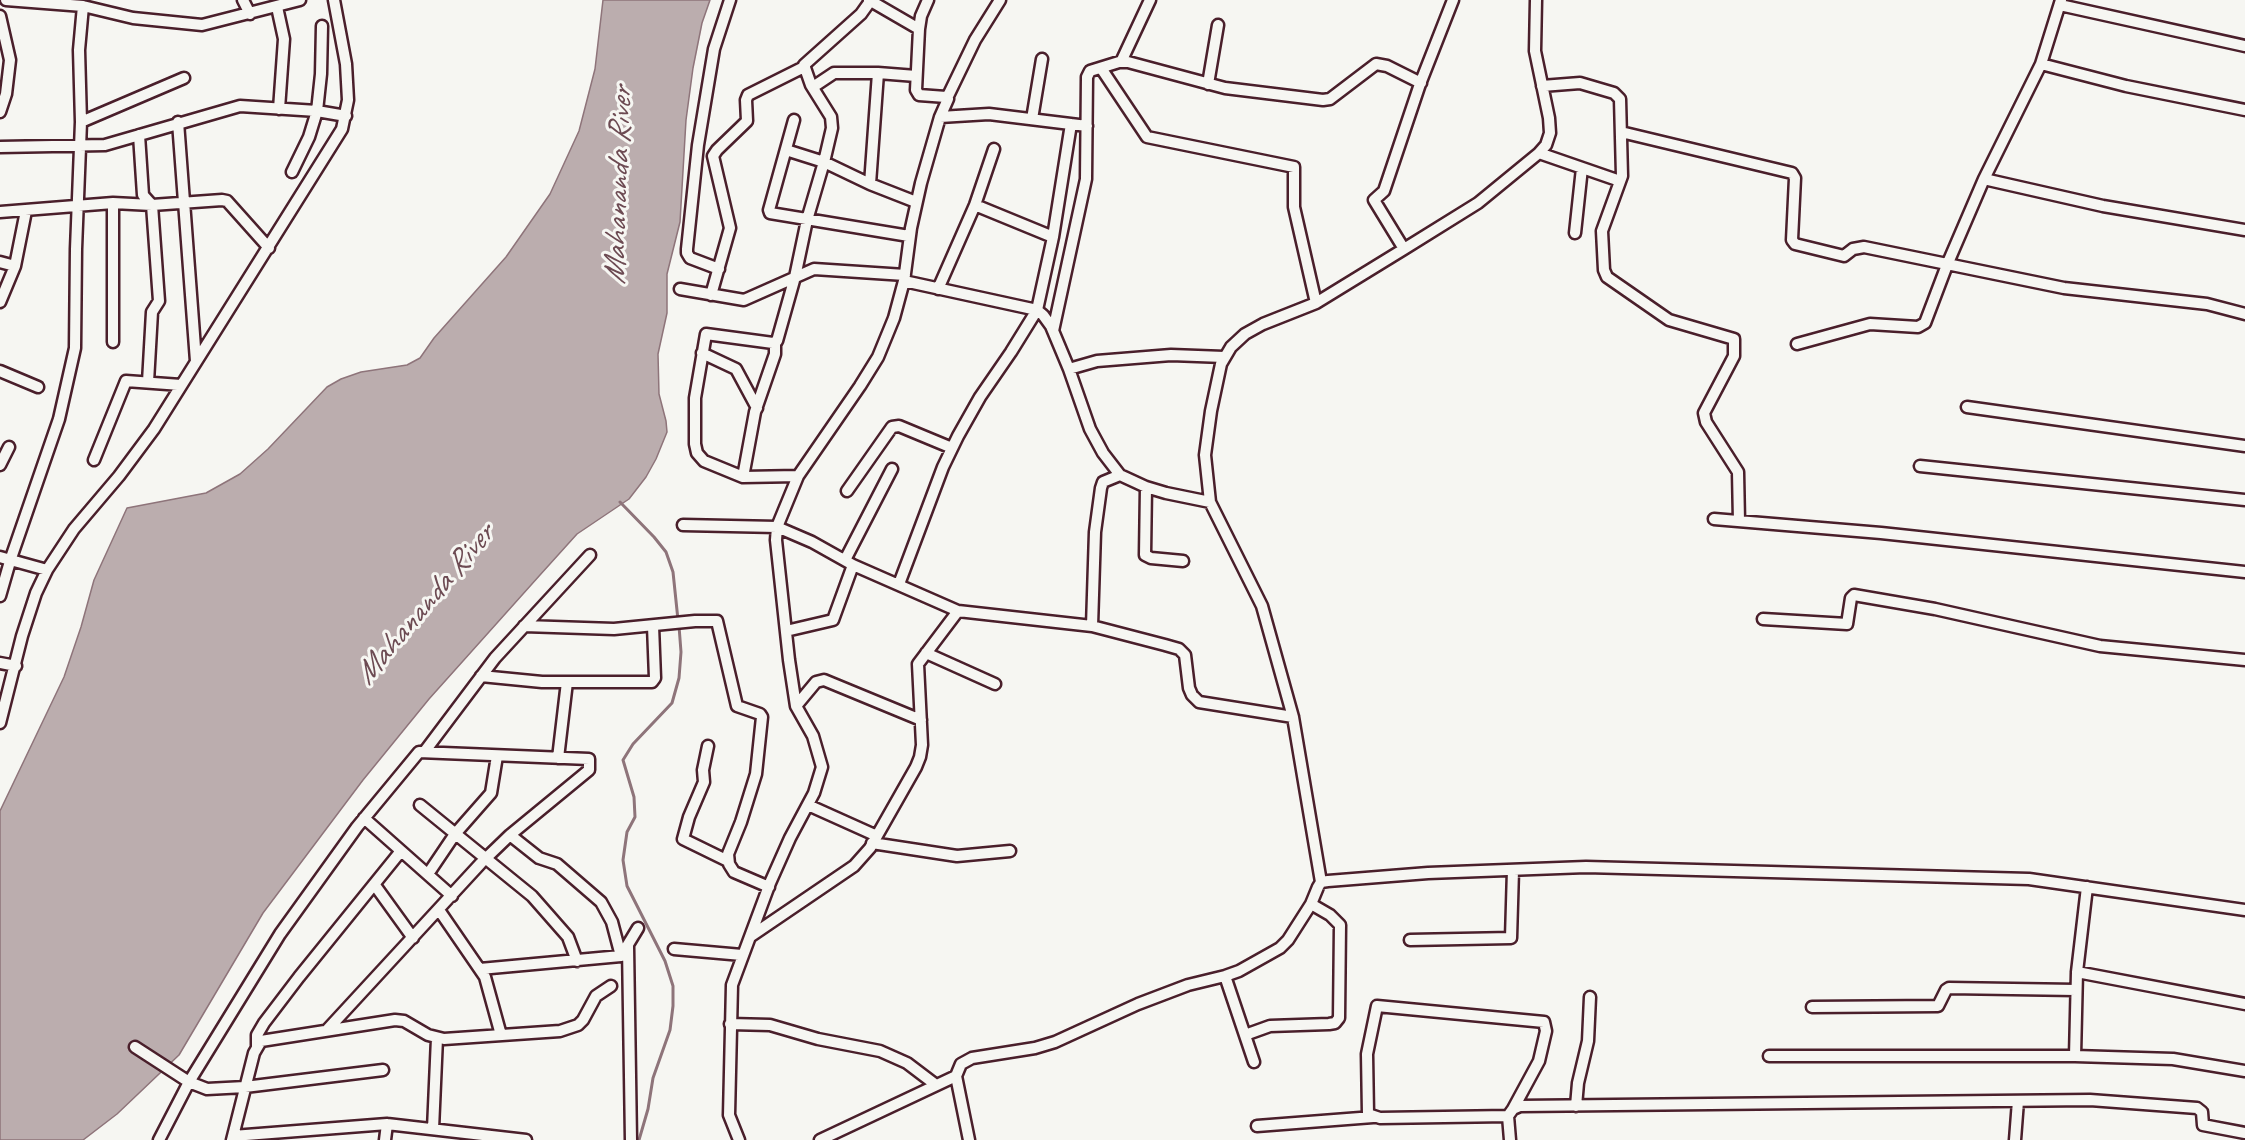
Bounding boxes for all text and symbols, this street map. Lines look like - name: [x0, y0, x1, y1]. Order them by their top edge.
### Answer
- water label: Mahananda River: [596, 87, 642, 285]
- water label: Mahananda River: [347, 517, 503, 693]

